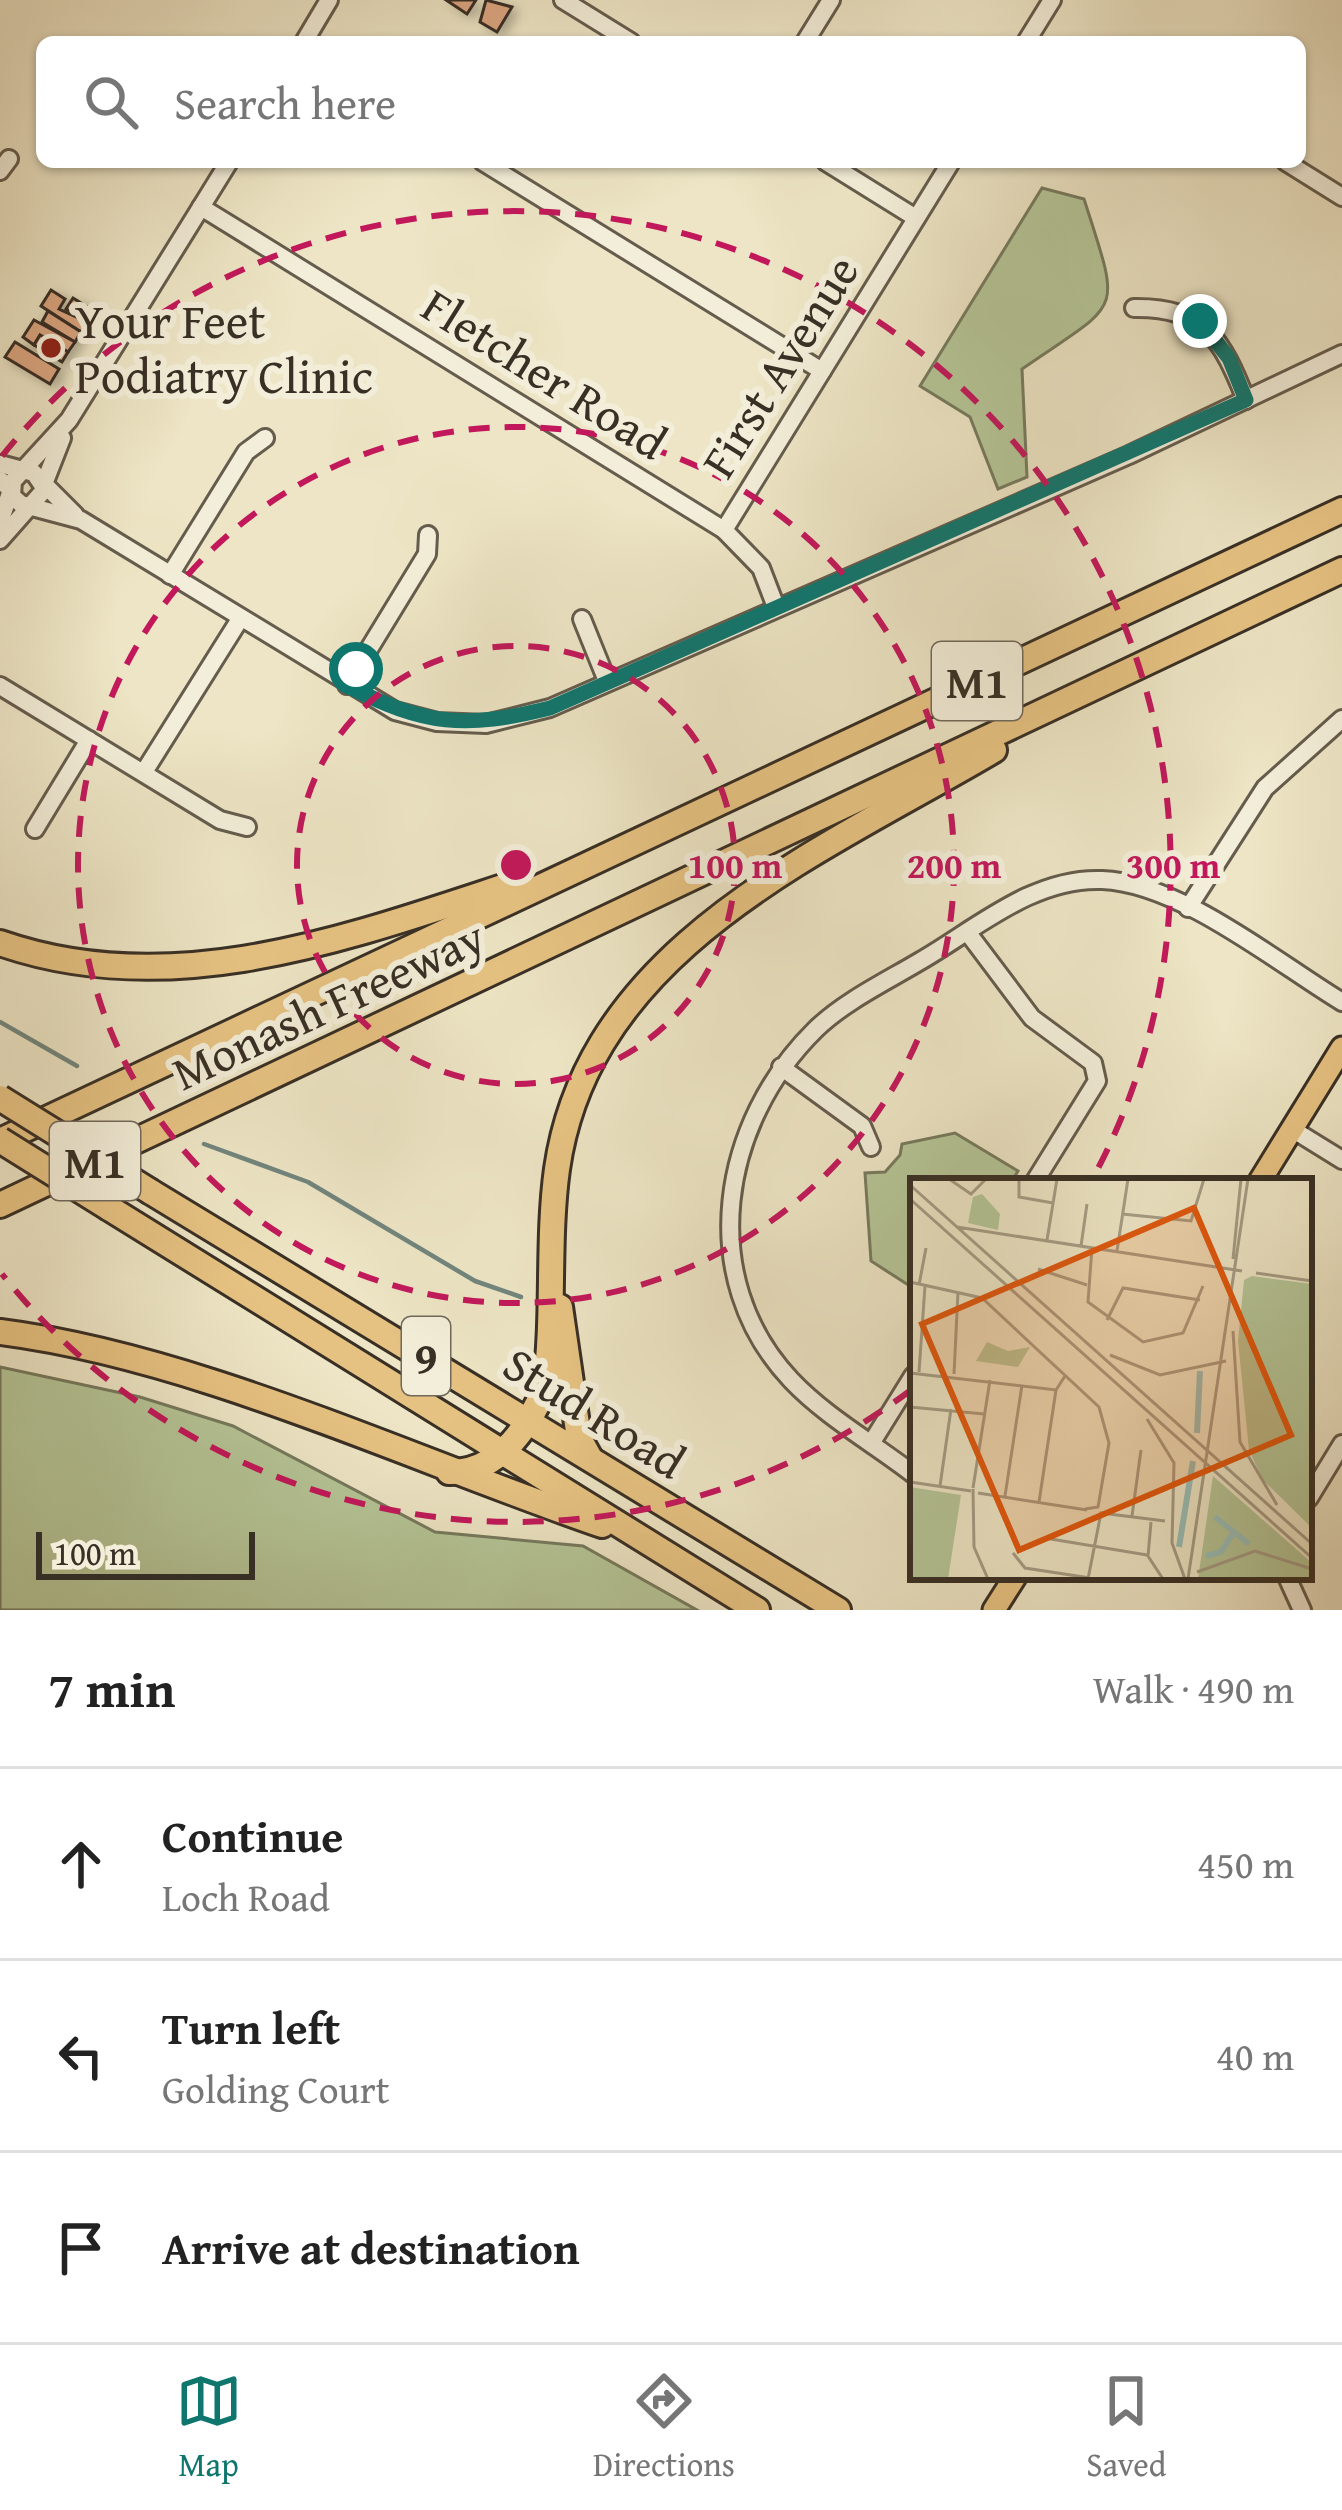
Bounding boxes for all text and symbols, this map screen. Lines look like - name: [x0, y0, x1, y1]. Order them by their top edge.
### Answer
- search box: [36, 36, 1306, 168]
- icon: search: [78, 69, 144, 135]
- text: Search here: [174, 70, 396, 135]
- street label: First Avenue: [682, 241, 876, 491]
- street label: Fletcher Road: [409, 269, 682, 477]
- place label: Your Feet Podiatry Clinic: [75, 285, 373, 411]
- route end: [1173, 294, 1227, 348]
- marker: Your Feet Podiatry Clinic: [38, 335, 64, 361]
- route start: [329, 642, 383, 696]
- road number: M1: [932, 642, 1022, 720]
- text: 100 m: [688, 838, 783, 891]
- text: 200 m: [907, 838, 1002, 891]
- text: 300 m: [1126, 838, 1221, 891]
- centre of rings: [495, 844, 537, 886]
- street label: Monash Freeway: [160, 900, 496, 1107]
- road number: M1: [50, 1122, 140, 1200]
- inset map: [910, 1178, 1312, 1580]
- road number: 9: [402, 1317, 450, 1395]
- street label: Stud Road: [490, 1328, 700, 1496]
- scale bar: [36, 1526, 255, 1579]
- text: 100 m: [54, 1529, 136, 1577]
- text: 7 min: [48, 1651, 175, 1726]
- text: Walk · 490 m: [1093, 1660, 1294, 1717]
- text: Continue: [162, 1803, 343, 1868]
- icon: ahead: [48, 1831, 114, 1897]
- text: 450 m: [1197, 1835, 1294, 1892]
- text: Loch Road: [162, 1868, 330, 1925]
- text: Turn left: [162, 1995, 340, 2060]
- icon: left: [48, 2023, 114, 2089]
- text: 40 m: [1216, 2027, 1294, 2084]
- text: Golding Court: [162, 2060, 390, 2117]
- icon: arrive: [48, 2215, 114, 2281]
- text: Arrive at destination: [162, 2215, 580, 2280]
- tab: Map: [176, 2368, 242, 2488]
- tab: Directions: [593, 2368, 735, 2488]
- tab: Saved: [1086, 2368, 1166, 2488]

